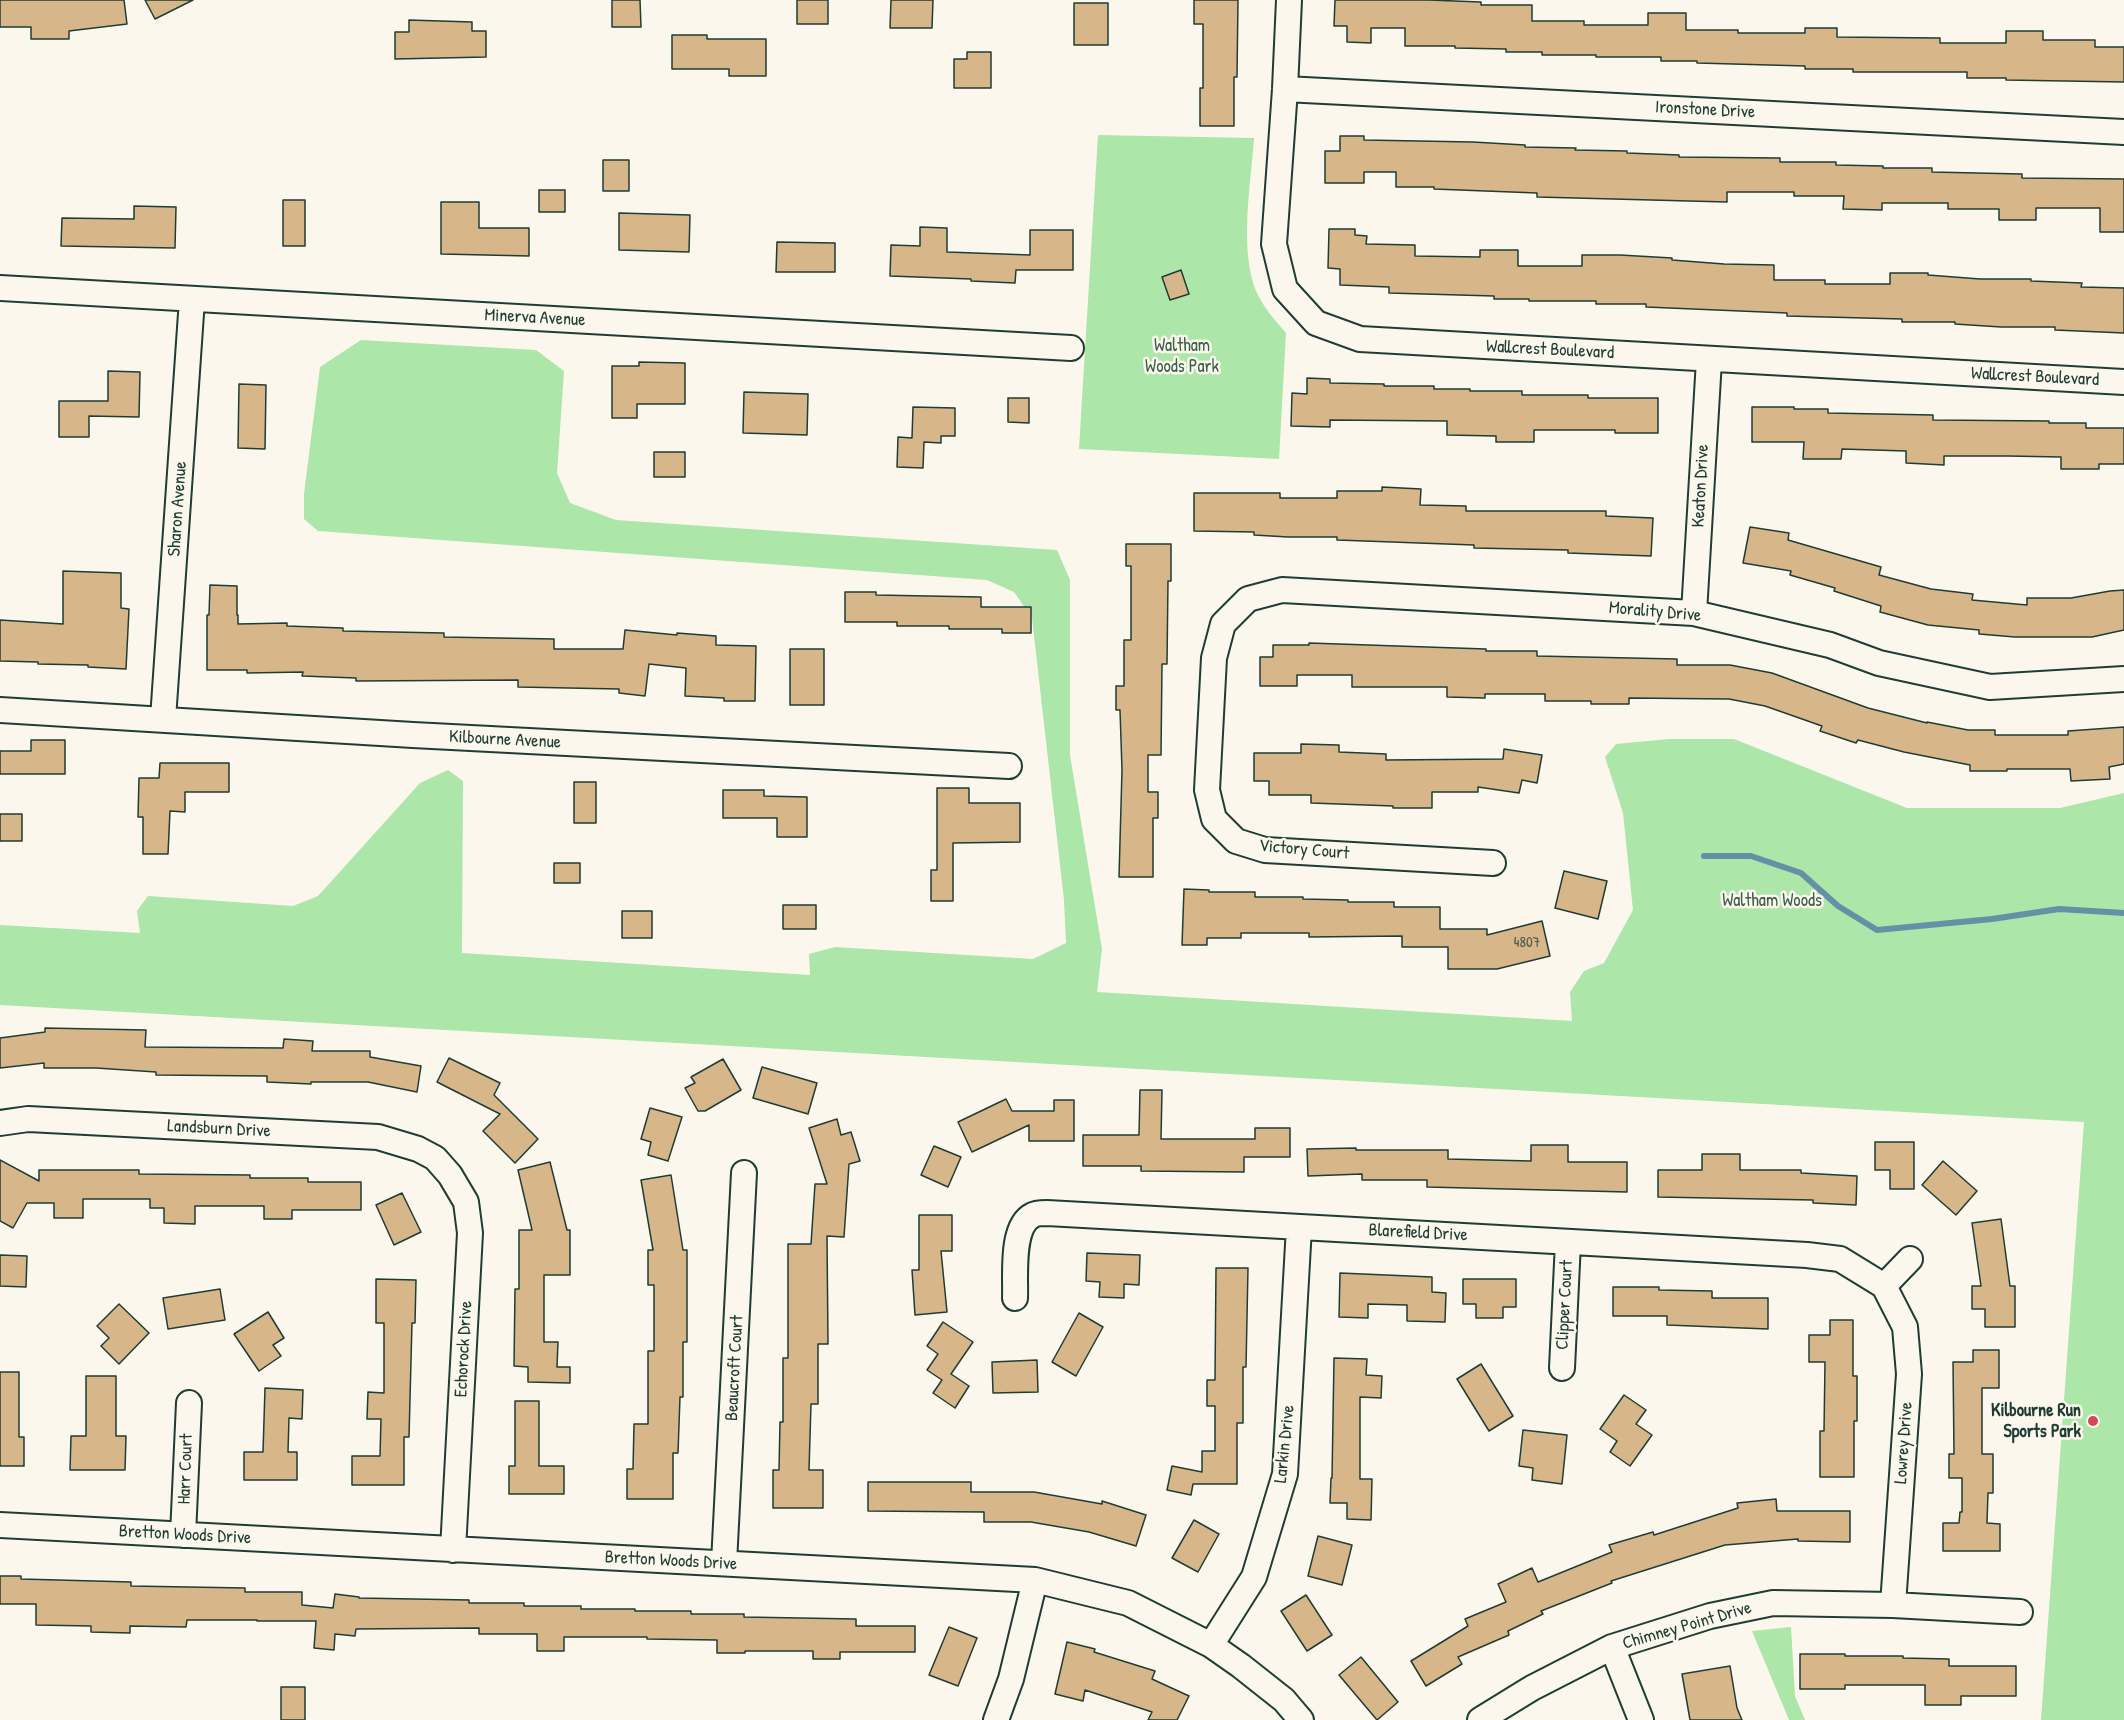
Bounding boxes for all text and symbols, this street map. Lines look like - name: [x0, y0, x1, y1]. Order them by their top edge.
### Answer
- street label: Ironstone Drive: [1654, 97, 1756, 123]
- street label: Minerva Avenue: [484, 305, 586, 331]
- park label: Waltham Woods Park: [1145, 335, 1219, 378]
- street label: Wallcrest Boulevard: [1486, 336, 1614, 364]
- street label: Wallcrest Boulevard: [1971, 363, 2099, 391]
- street label: Keaton Drive: [1688, 444, 1714, 528]
- street label: Sharon Avenue: [164, 461, 192, 557]
- street label: Morality Drive: [1608, 597, 1702, 627]
- street label: Kilbourne Avenue: [448, 726, 562, 754]
- street label: Victory Court: [1258, 835, 1350, 865]
- park label: Waltham Woods: [1722, 890, 1822, 912]
- house number: 4807: [1514, 934, 1540, 952]
- street label: Landsburn Drive: [167, 1116, 271, 1142]
- street label: Blarefield Drive: [1368, 1220, 1468, 1246]
- street label: Clipper Court: [1552, 1260, 1578, 1350]
- street label: Echorock Drive: [451, 1300, 477, 1398]
- street label: Beaucroft Court: [721, 1315, 749, 1421]
- place label: Kilbourne Run Sports Park: [1991, 1400, 2081, 1442]
- street label: Lowrey Drive: [1890, 1401, 1918, 1485]
- street label: Larkin Drive: [1270, 1404, 1300, 1484]
- marker: Kilbourne Run Sports Park: [2086, 1414, 2100, 1428]
- street label: Harr Court: [174, 1433, 198, 1505]
- street label: Bretton Woods Drive: [118, 1521, 252, 1549]
- street label: Bretton Woods Drive: [604, 1547, 738, 1575]
- street label: Chimney Point Drive: [1620, 1597, 1754, 1655]

